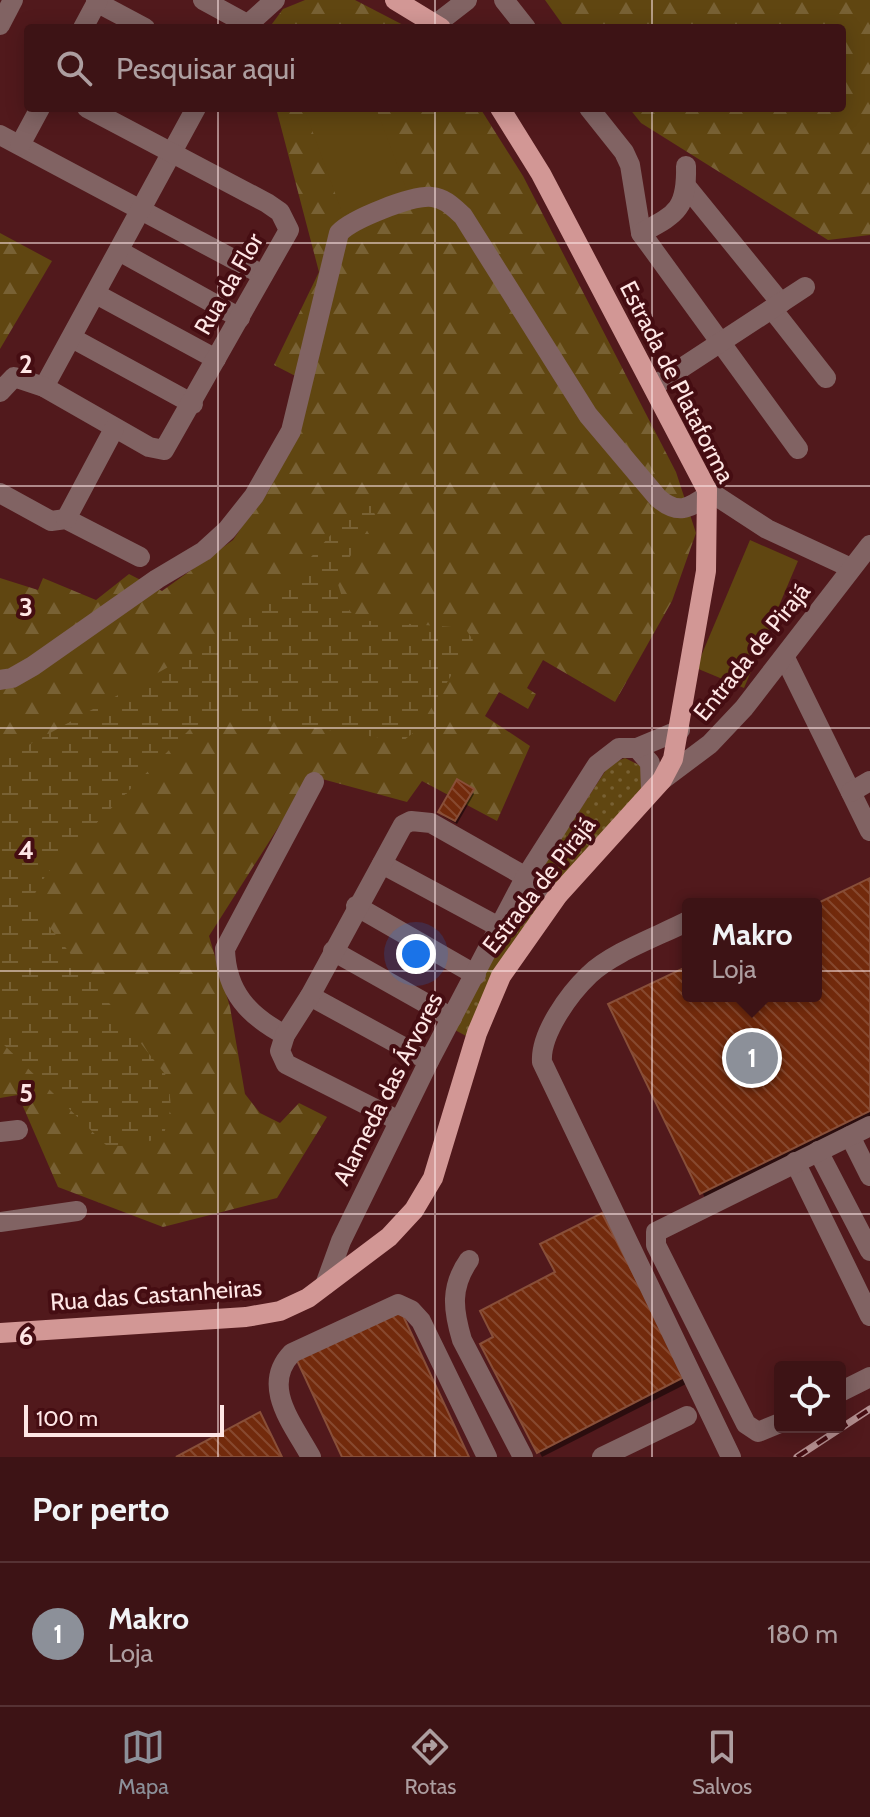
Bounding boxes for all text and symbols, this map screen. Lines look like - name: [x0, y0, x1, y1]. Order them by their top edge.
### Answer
- search box: [24, 24, 846, 112]
- icon: search: [52, 46, 96, 90]
- text: Pesquisar aqui: [116, 50, 296, 87]
- street label: Rua da Flor: [188, 227, 270, 340]
- street label: Estrada de Plataforma: [614, 276, 741, 488]
- text: 2: [19, 348, 33, 380]
- street label: Entrada de Pirajá: [687, 577, 816, 726]
- text: 3: [19, 591, 33, 623]
- street label: Estrada de Pirajá: [476, 810, 601, 959]
- text: 4: [18, 834, 34, 866]
- popup: [682, 898, 822, 1002]
- text: Makro: [711, 916, 793, 953]
- your location: [396, 934, 436, 974]
- text: Loja: [711, 953, 757, 985]
- street label: Alameda das Árvores: [326, 988, 449, 1190]
- pin: 1: [726, 1028, 778, 1088]
- text: 5: [19, 1077, 33, 1109]
- street label: Rua das Castanheiras: [49, 1273, 263, 1316]
- text: 6: [19, 1320, 33, 1352]
- map controls: [774, 1361, 846, 1433]
- button: locate: [774, 1361, 846, 1433]
- scale bar: [24, 1401, 224, 1437]
- text: 100 m: [36, 1405, 98, 1432]
- text: Por perto: [32, 1488, 169, 1530]
- text: Makro: [108, 1600, 189, 1637]
- text: 1: [53, 1618, 63, 1650]
- text: 180 m: [767, 1618, 838, 1650]
- text: Loja: [108, 1637, 153, 1669]
- tab: Mapa: [118, 1725, 169, 1800]
- tab: Rotas: [404, 1725, 456, 1800]
- tab: Salvos: [692, 1725, 752, 1800]

